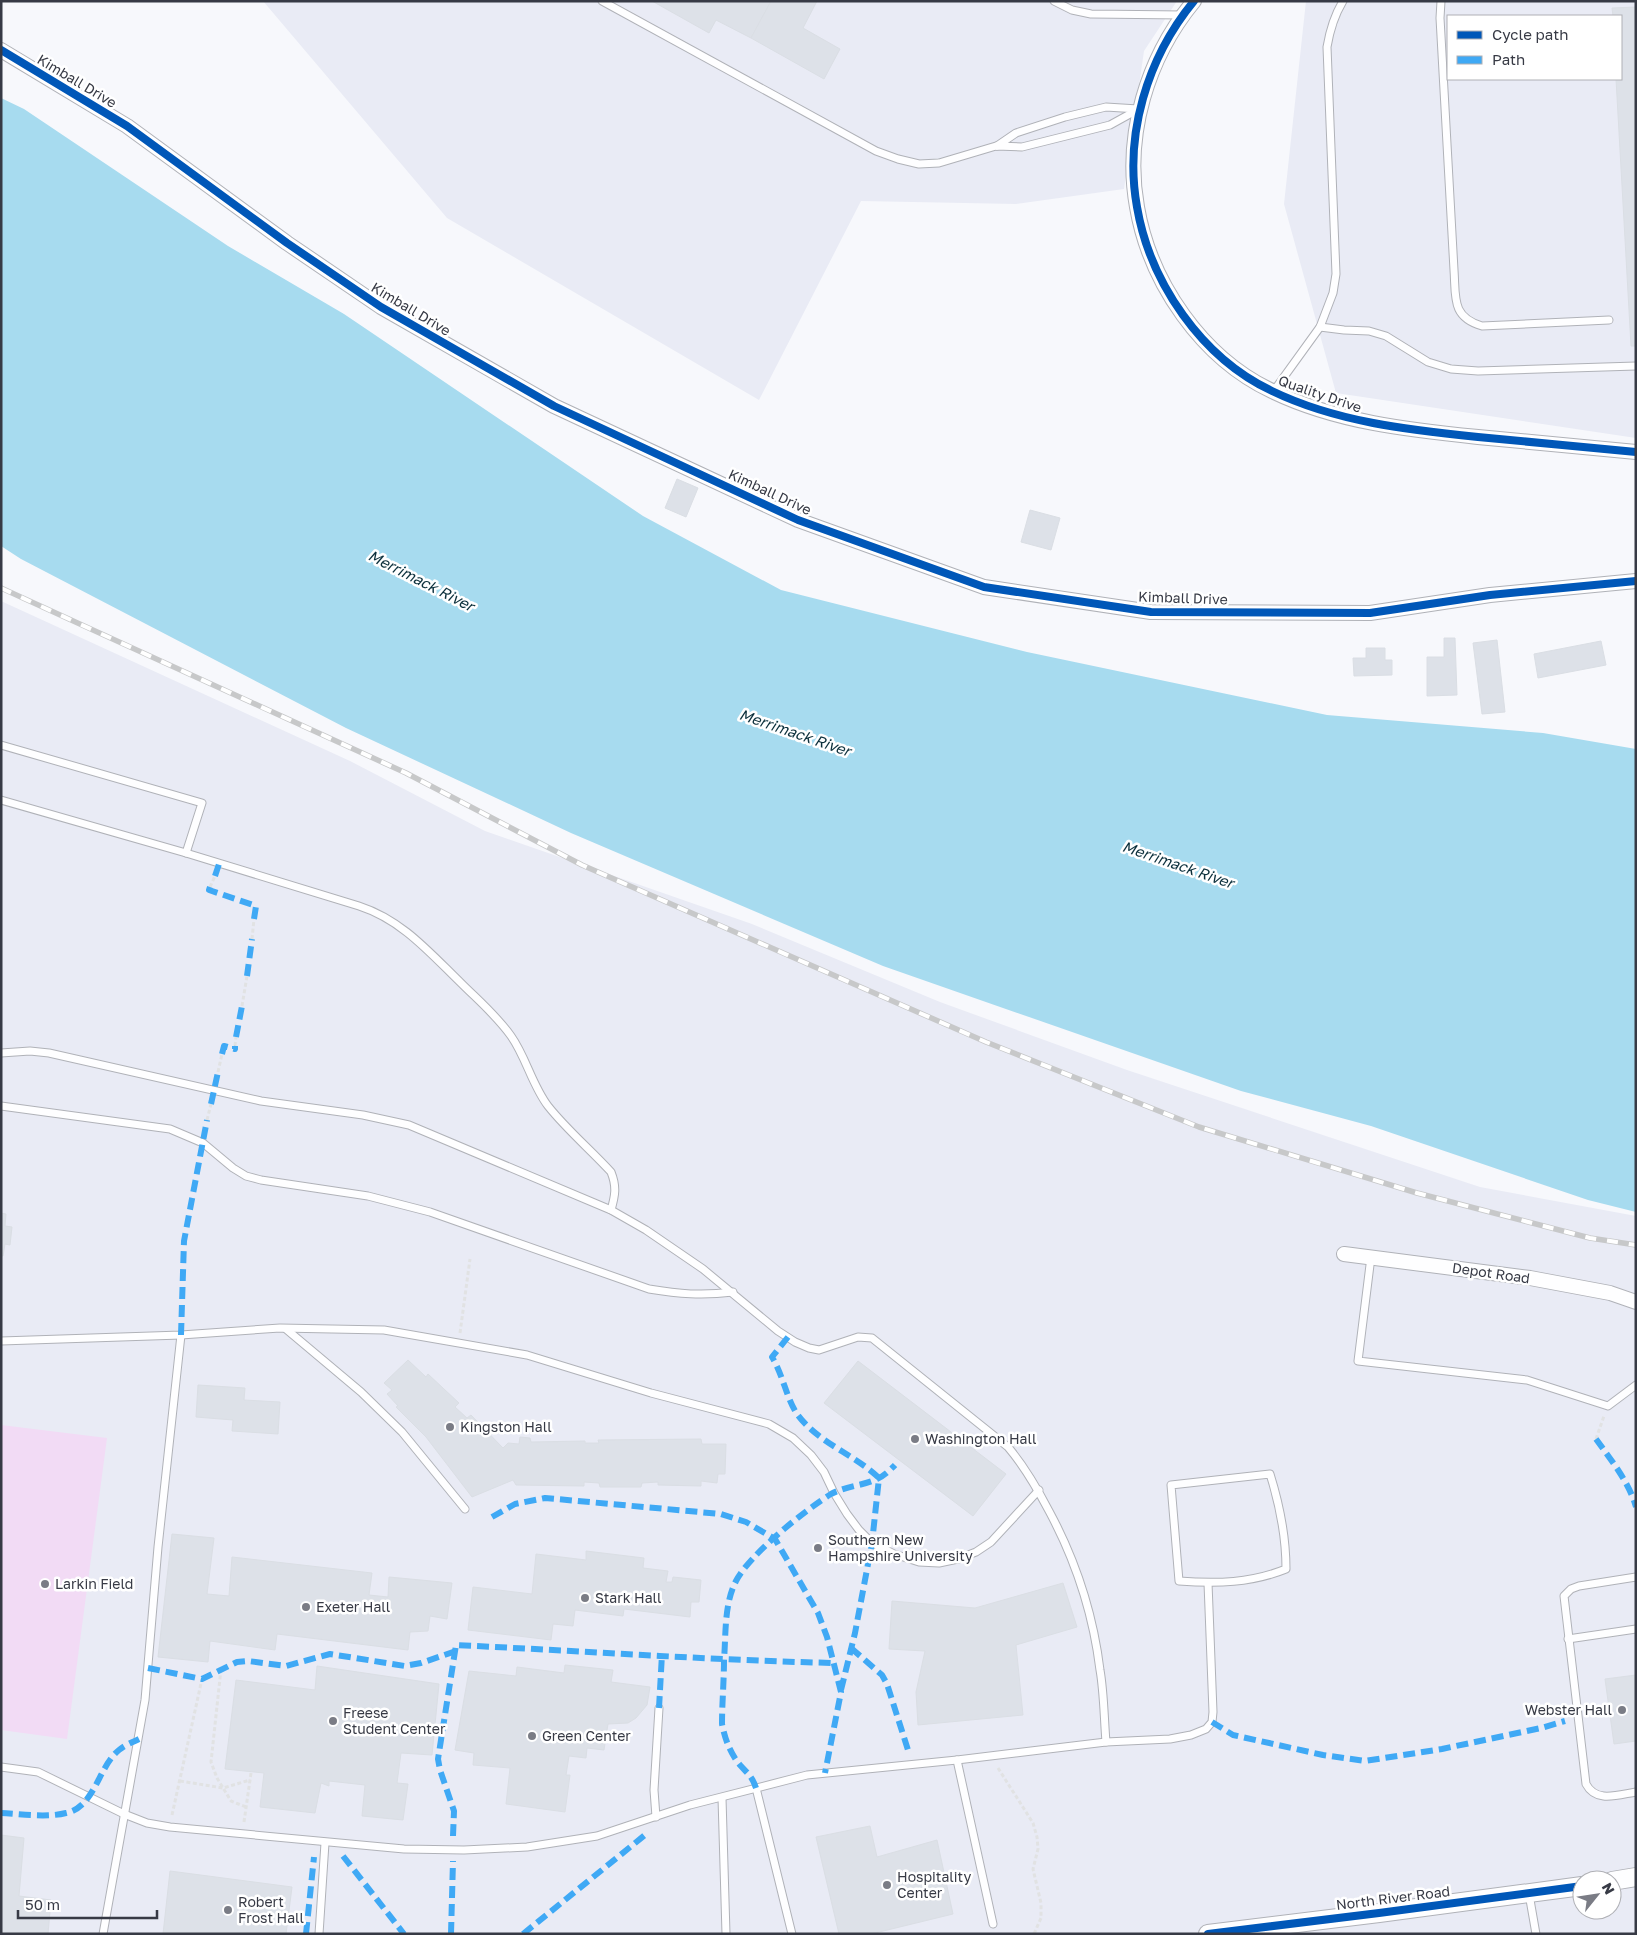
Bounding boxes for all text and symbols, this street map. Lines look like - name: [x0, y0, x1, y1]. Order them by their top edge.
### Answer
- legend: [1447, 15, 1622, 80]
- text: Cycle path: [1492, 25, 1568, 43]
- street label: Kimball Drive: [35, 50, 120, 111]
- text: Path: [1492, 50, 1525, 68]
- street label: Kimball Drive: [369, 278, 454, 339]
- street label: Quality Drive: [1276, 371, 1364, 416]
- street label: Kimball Drive: [726, 465, 814, 518]
- water label: Merrimack River: [366, 546, 479, 616]
- street label: Kimball Drive: [1138, 587, 1228, 608]
- water label: Merrimack River: [737, 705, 855, 760]
- water label: Merrimack River: [1120, 837, 1238, 892]
- street label: Depot Road: [1451, 1259, 1531, 1286]
- place label: Kingston Hall: [460, 1418, 552, 1435]
- marker: Kingston Hall: [444, 1421, 456, 1433]
- place label: Washington Hall: [925, 1430, 1036, 1447]
- marker: Washington Hall: [909, 1433, 921, 1445]
- place label: Southern New Hampshire University: [828, 1531, 973, 1564]
- marker: Southern New Hampshire University: [812, 1542, 824, 1554]
- place label: Larkin Field: [55, 1575, 133, 1592]
- marker: Larkin Field: [39, 1578, 51, 1590]
- place label: Stark Hall: [595, 1589, 662, 1606]
- marker: Stark Hall: [579, 1592, 591, 1604]
- place label: Exeter Hall: [316, 1598, 390, 1615]
- marker: Exeter Hall: [300, 1601, 312, 1613]
- place label: Webster Hall: [1525, 1701, 1612, 1718]
- place label: Freese Student Center: [343, 1704, 446, 1737]
- marker: Webster Hall: [1616, 1704, 1628, 1716]
- marker: Freese Student Center: [327, 1715, 339, 1727]
- place label: Green Center: [542, 1727, 631, 1744]
- marker: Green Center: [526, 1730, 538, 1742]
- place label: Hospitality Center: [897, 1868, 971, 1901]
- north arrow: [1572, 1870, 1622, 1920]
- marker: Hospitality Center: [881, 1879, 893, 1891]
- text: N: [1599, 1879, 1619, 1897]
- street label: North River Road: [1335, 1882, 1451, 1913]
- scale bar: [18, 1888, 156, 1920]
- place label: Robert Frost Hall: [238, 1893, 304, 1926]
- text: 50 m: [25, 1895, 60, 1913]
- marker: Robert Frost Hall: [222, 1904, 234, 1916]

